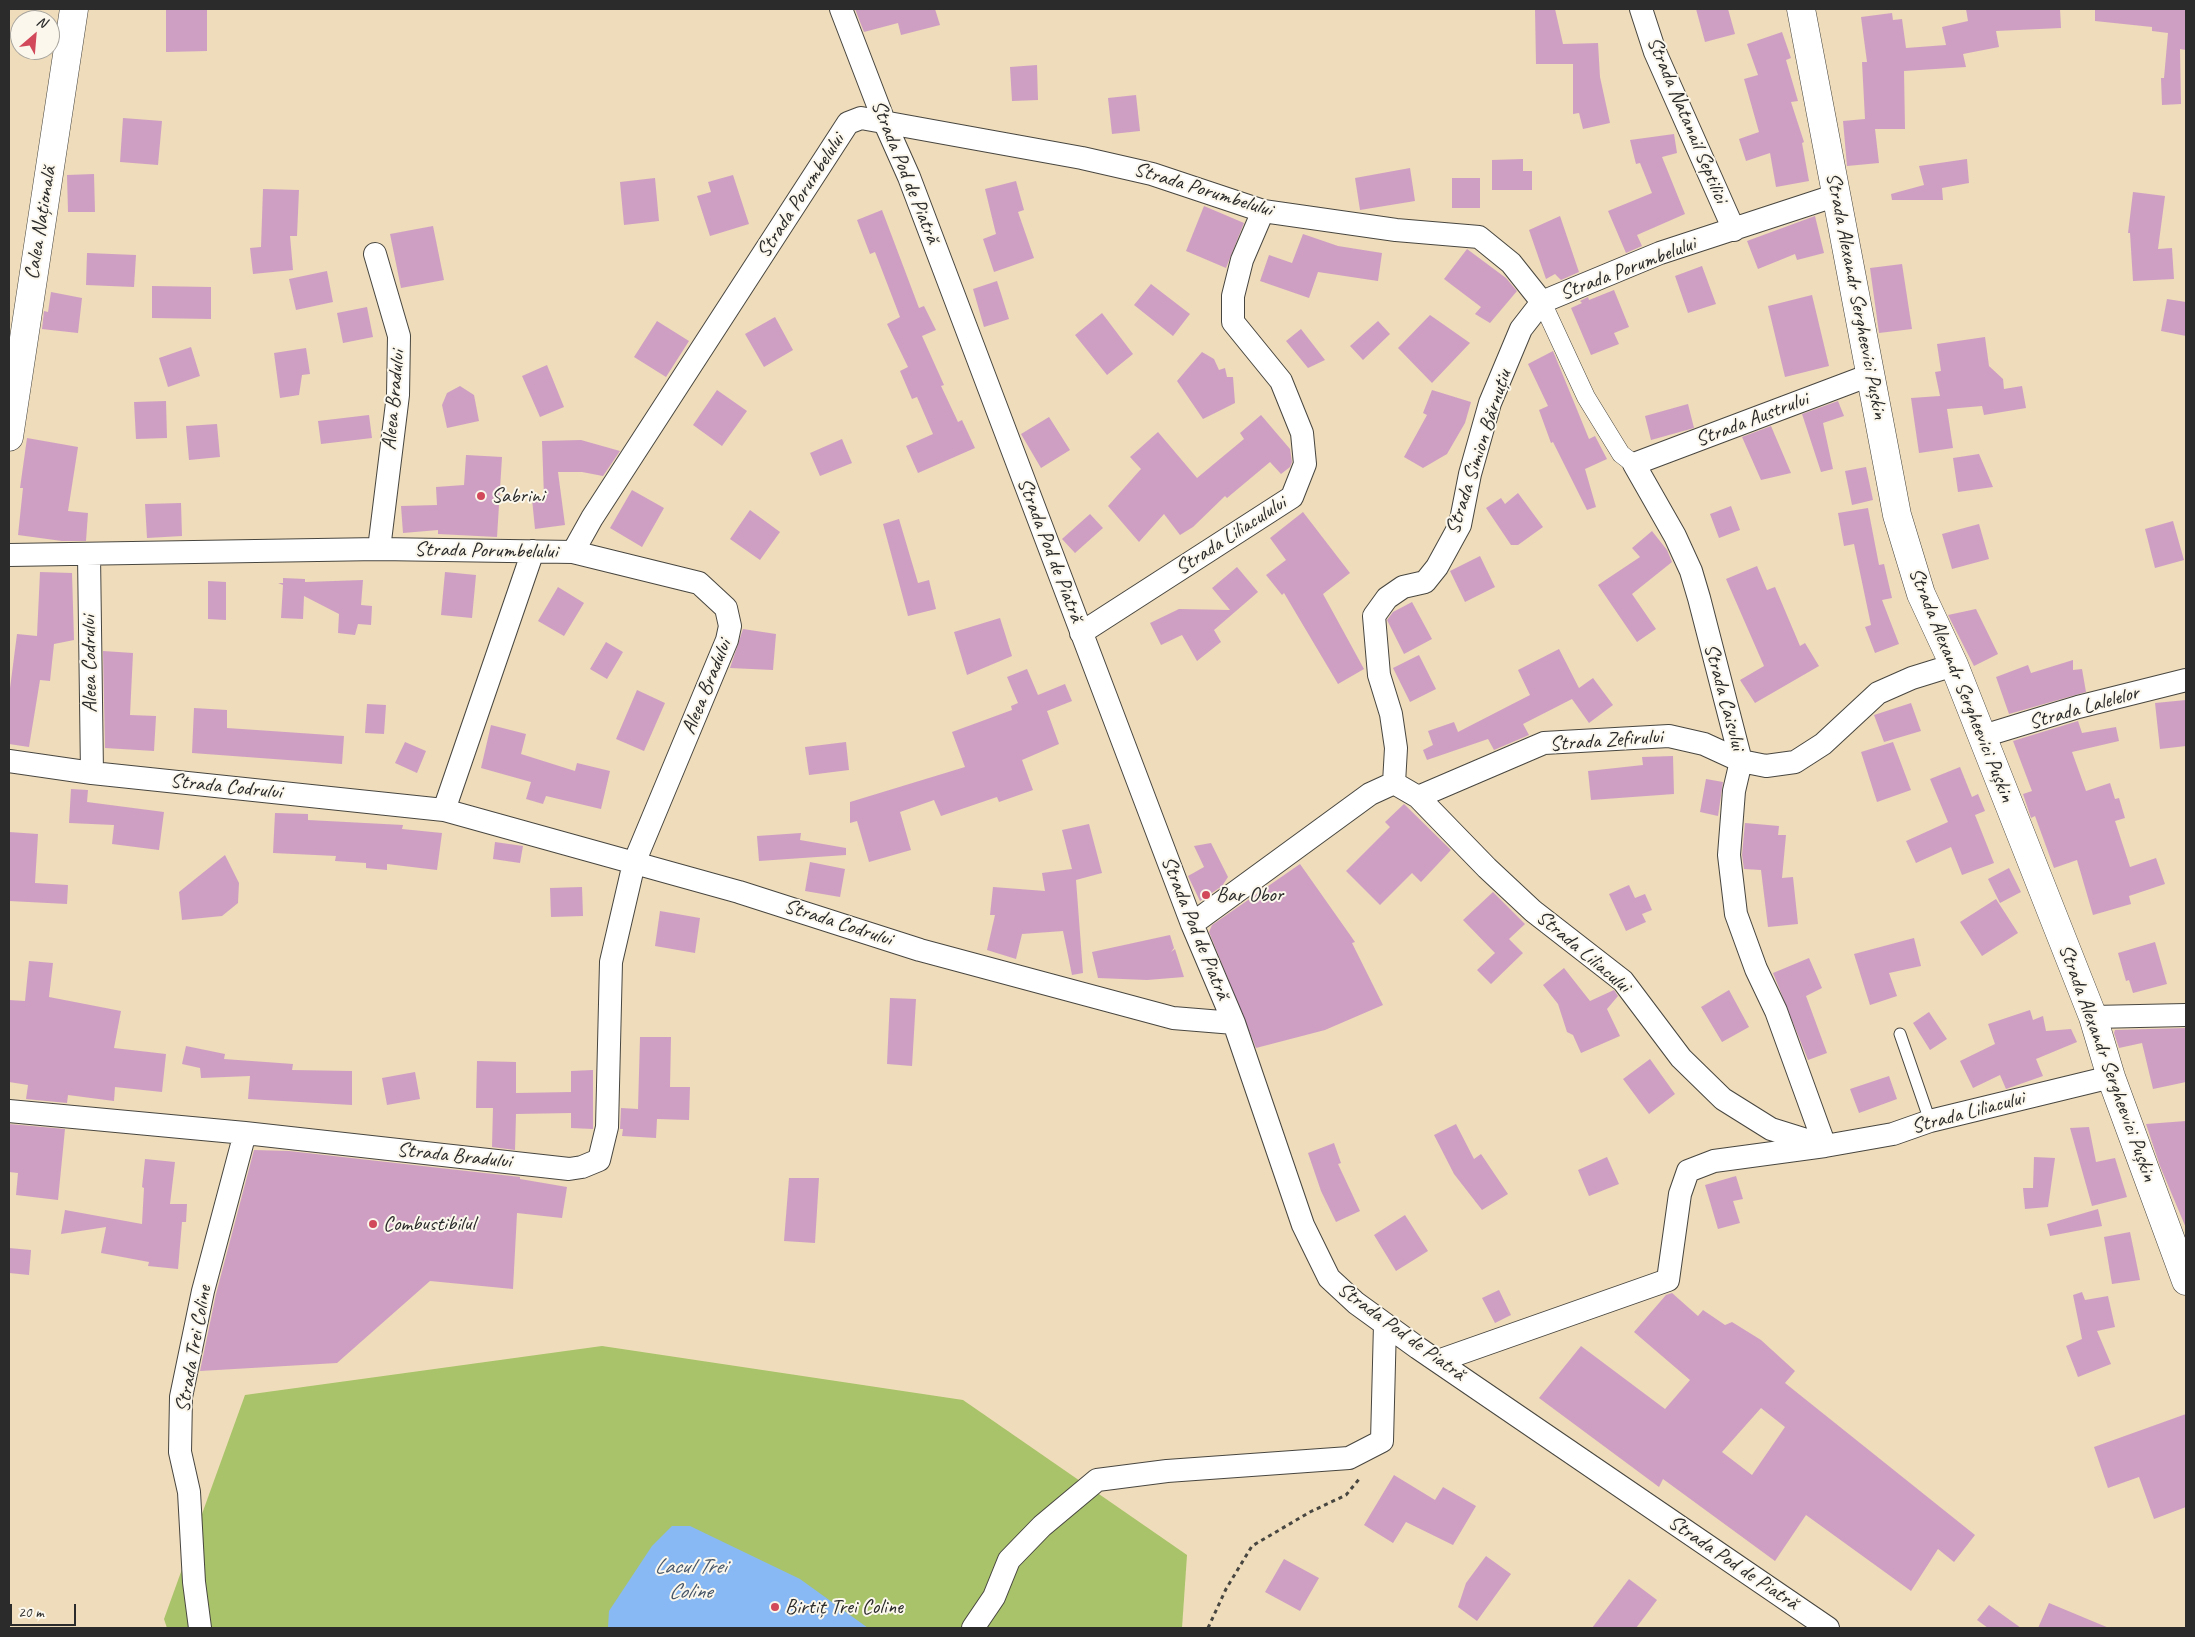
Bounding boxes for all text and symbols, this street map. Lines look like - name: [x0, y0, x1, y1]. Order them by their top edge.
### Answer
- north arrow: [10, 10, 60, 60]
- text: N: [34, 13, 49, 32]
- street label: Strada Natanail Septilici: [1641, 33, 1733, 207]
- street label: Strada Pod de Piatră: [865, 97, 945, 247]
- street label: Strada Porumbelului: [751, 129, 851, 263]
- street label: Strada Porumbelului: [1131, 157, 1275, 223]
- street label: Calea Națională: [20, 165, 62, 281]
- street label: Strada Alexandr Sergheevici Pușkin: [1820, 171, 1892, 421]
- street label: Strada Porumbelului: [1557, 232, 1699, 306]
- street label: Aleea Bradului: [377, 349, 411, 451]
- street label: Strada Simion Bărnuțiu: [1440, 366, 1518, 538]
- street label: Strada Austrului: [1692, 387, 1812, 453]
- street label: Strada Pod de Piatră: [1011, 474, 1089, 626]
- place label: Sabrini: [491, 483, 544, 509]
- marker: Sabrini: [475, 490, 487, 502]
- street label: Strada Liliaculului: [1171, 491, 1291, 581]
- street label: Strada Porumbelului: [414, 537, 558, 565]
- street label: Strada Alexandr Sergheevici Pușkin: [1902, 564, 2020, 806]
- street label: Aleea Codrului: [77, 615, 103, 713]
- street label: Aleea Bradului: [677, 636, 737, 738]
- street label: Strada Caisului: [1698, 641, 1750, 753]
- street label: Strada Lalelelor: [2026, 680, 2142, 736]
- street label: Strada Zefirului: [1549, 724, 1663, 758]
- street label: Strada Codrului: [169, 769, 283, 805]
- street label: Strada Pod de Piatră: [1155, 853, 1235, 1003]
- place label: Bar Obor: [1216, 882, 1283, 908]
- marker: Bar Obor: [1200, 889, 1212, 901]
- street label: Strada Codrului: [781, 894, 895, 952]
- street label: Strada Liliacului: [1531, 905, 1635, 999]
- street label: Strada Alexandr Sergheevici Pușkin: [2052, 941, 2162, 1185]
- street label: Strada Liliacului: [1909, 1086, 2027, 1140]
- street label: Strada Bradului: [396, 1137, 512, 1175]
- place label: Combustibilul: [383, 1211, 475, 1237]
- marker: Combustibilul: [367, 1218, 379, 1230]
- street label: Strada Pod de Piatră: [1332, 1277, 1470, 1387]
- street label: Strada Trei Coline: [170, 1284, 218, 1414]
- street label: Strada Pod de Piatră: [1663, 1510, 1803, 1616]
- water label: Lacul Trei Coline: [654, 1554, 726, 1605]
- scale bar: [12, 1594, 79, 1626]
- place label: Birtiț Trei Coline: [785, 1594, 903, 1620]
- marker: Birtiț Trei Coline: [769, 1601, 781, 1613]
- text: 20 m: [18, 1603, 44, 1622]

